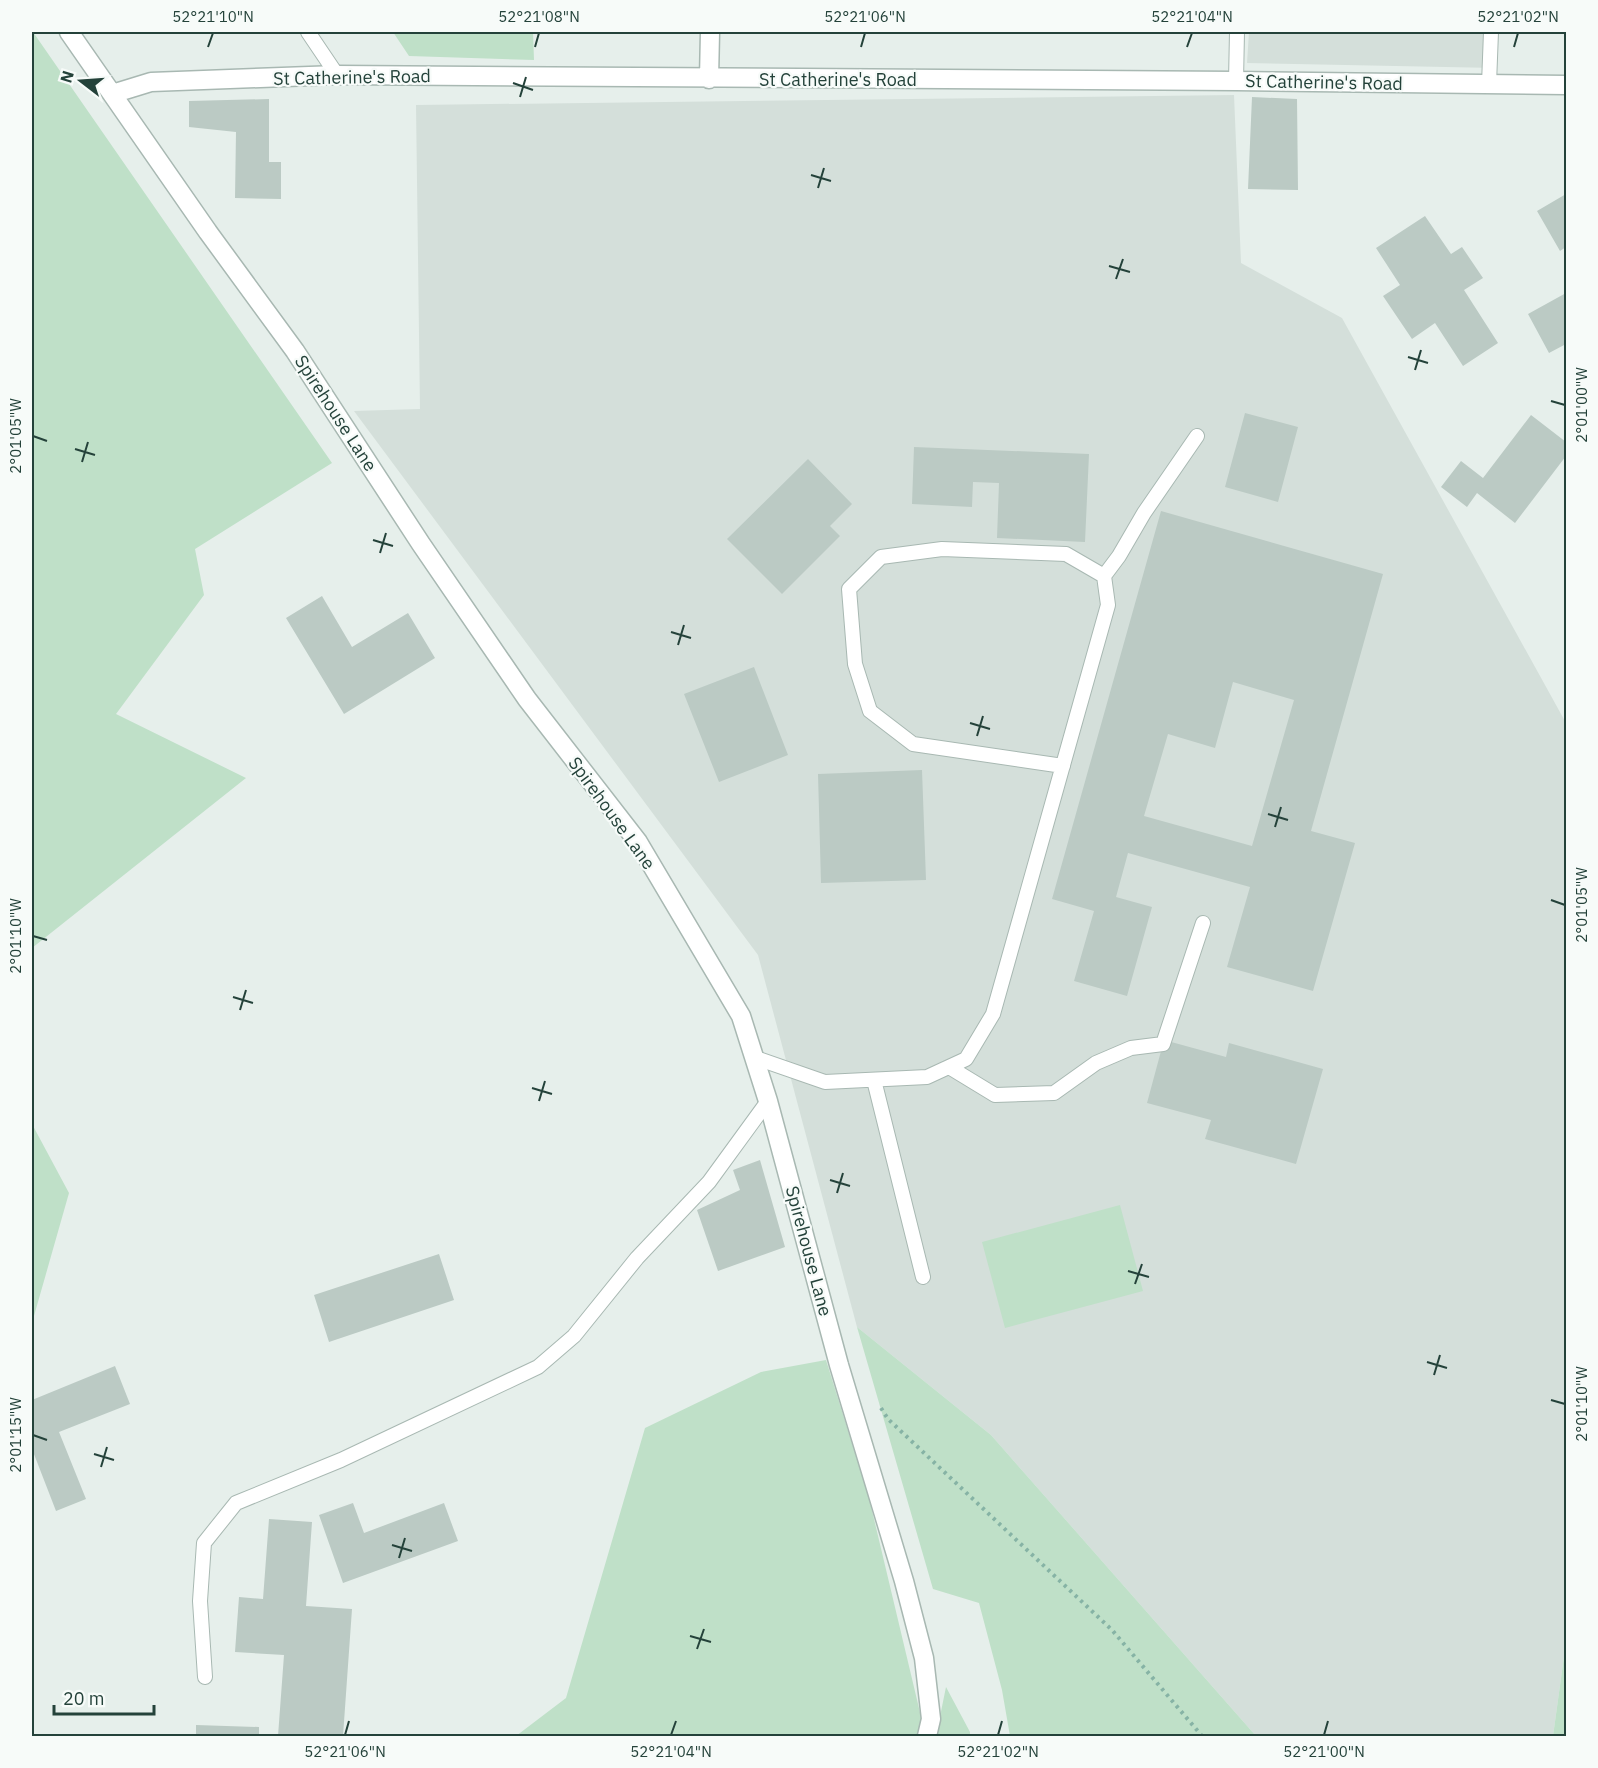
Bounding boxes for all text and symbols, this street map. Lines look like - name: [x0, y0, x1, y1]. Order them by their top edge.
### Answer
- text: 52°21'10"N: [172, 7, 254, 26]
- text: 52°21'08"N: [498, 7, 580, 26]
- text: 52°21'06"N: [824, 7, 906, 26]
- text: 52°21'04"N: [1151, 7, 1233, 26]
- text: 52°21'02"N: [1477, 7, 1559, 26]
- north arrow: [51, 51, 111, 111]
- street label: St Catherine's Road: [273, 64, 431, 90]
- text: N: [55, 68, 78, 85]
- street label: St Catherine's Road: [759, 68, 917, 91]
- street label: St Catherine's Road: [1245, 69, 1403, 95]
- street label: Spirehouse Lane: [290, 351, 382, 476]
- text: 2°01'00"W: [1572, 367, 1591, 443]
- text: 2°01'05"W: [6, 398, 25, 474]
- street label: Spirehouse Lane: [563, 752, 661, 874]
- text: 2°01'05"W: [1572, 867, 1591, 943]
- text: 2°01'10"W: [6, 898, 25, 974]
- street label: Spirehouse Lane: [781, 1183, 837, 1319]
- text: 2°01'10"W: [1572, 1366, 1591, 1442]
- text: 2°01'15"W: [6, 1397, 25, 1473]
- scale bar: [54, 1678, 154, 1716]
- text: 20 m: [63, 1687, 105, 1710]
- text: 52°21'06"N: [304, 1742, 386, 1761]
- text: 52°21'04"N: [630, 1742, 712, 1761]
- text: 52°21'02"N: [957, 1742, 1039, 1761]
- text: 52°21'00"N: [1283, 1742, 1365, 1761]

